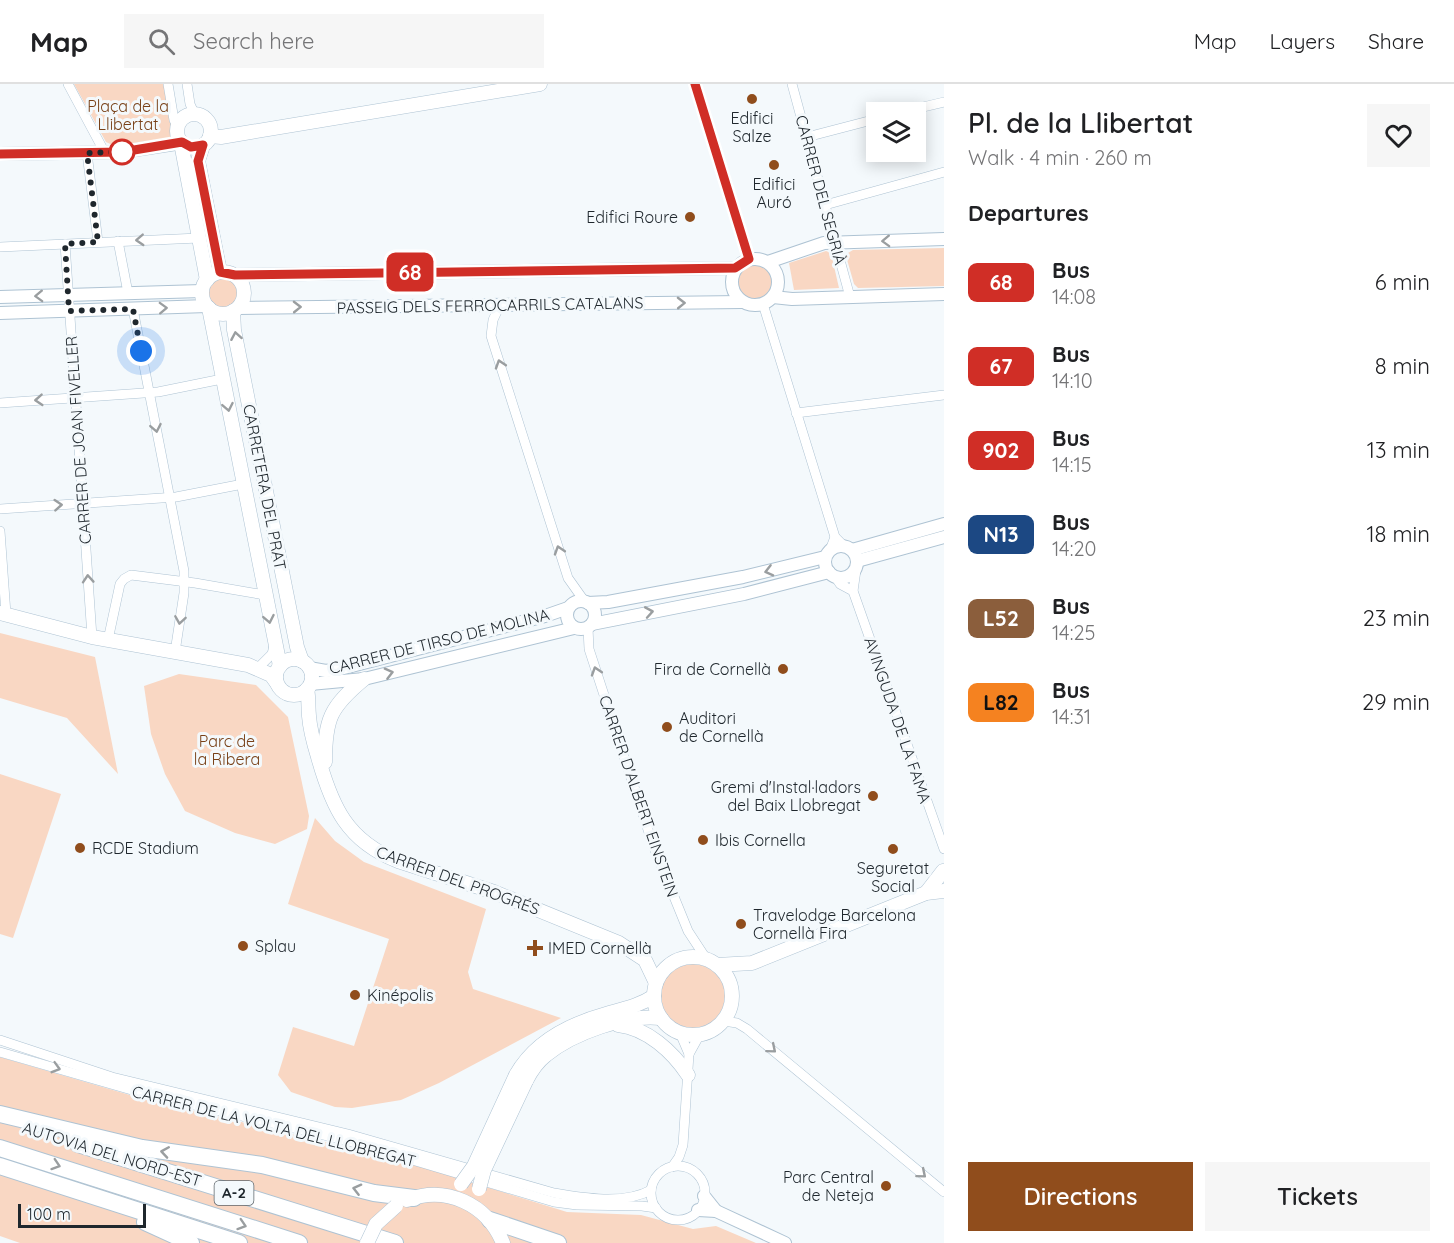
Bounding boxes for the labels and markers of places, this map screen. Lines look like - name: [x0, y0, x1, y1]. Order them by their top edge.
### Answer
- marker: Edifici Salze: [745, 92, 759, 106]
- place label: Edifici Salze: [730, 108, 774, 146]
- unlabelled marker: [109, 139, 135, 165]
- marker: Edifici Auró: [767, 158, 781, 172]
- place label: Edifici Auró: [752, 174, 796, 212]
- place label: Edifici Roure: [586, 207, 678, 227]
- marker: Edifici Roure: [683, 210, 697, 224]
- place label: Fira de Cornellà: [654, 659, 771, 679]
- marker: Fira de Cornellà: [776, 662, 790, 676]
- place label: Auditori de Cornellà: [679, 708, 764, 746]
- marker: Auditori de Cornellà: [660, 720, 674, 734]
- place label: Gremi d'Instal·ladors del Baix Llobregat: [711, 777, 861, 815]
- marker: Gremi d'Instal·ladors del Baix Llobregat: [866, 789, 880, 803]
- place label: Ibis Cornella: [715, 830, 806, 850]
- marker: Ibis Cornella: [696, 833, 710, 847]
- place label: RCDE Stadium: [92, 838, 199, 858]
- marker: RCDE Stadium: [73, 841, 87, 855]
- marker: Seguretat Social: [886, 842, 900, 856]
- place label: Seguretat Social: [857, 858, 929, 896]
- place label: Travelodge Barcelona Cornellà Fira: [753, 905, 916, 943]
- marker: Travelodge Barcelona Cornellà Fira: [734, 917, 748, 931]
- place label: Splau: [255, 936, 296, 956]
- place label: IMED Cornellà: [548, 938, 652, 958]
- marker: Splau: [236, 939, 250, 953]
- marker: IMED Cornellà: [526, 939, 544, 957]
- place label: Kinépolis: [367, 985, 433, 1005]
- marker: Kinépolis: [348, 988, 362, 1002]
- place label: Parc Central de Neteja: [783, 1167, 874, 1205]
- marker: Parc Central de Neteja: [879, 1179, 893, 1193]

